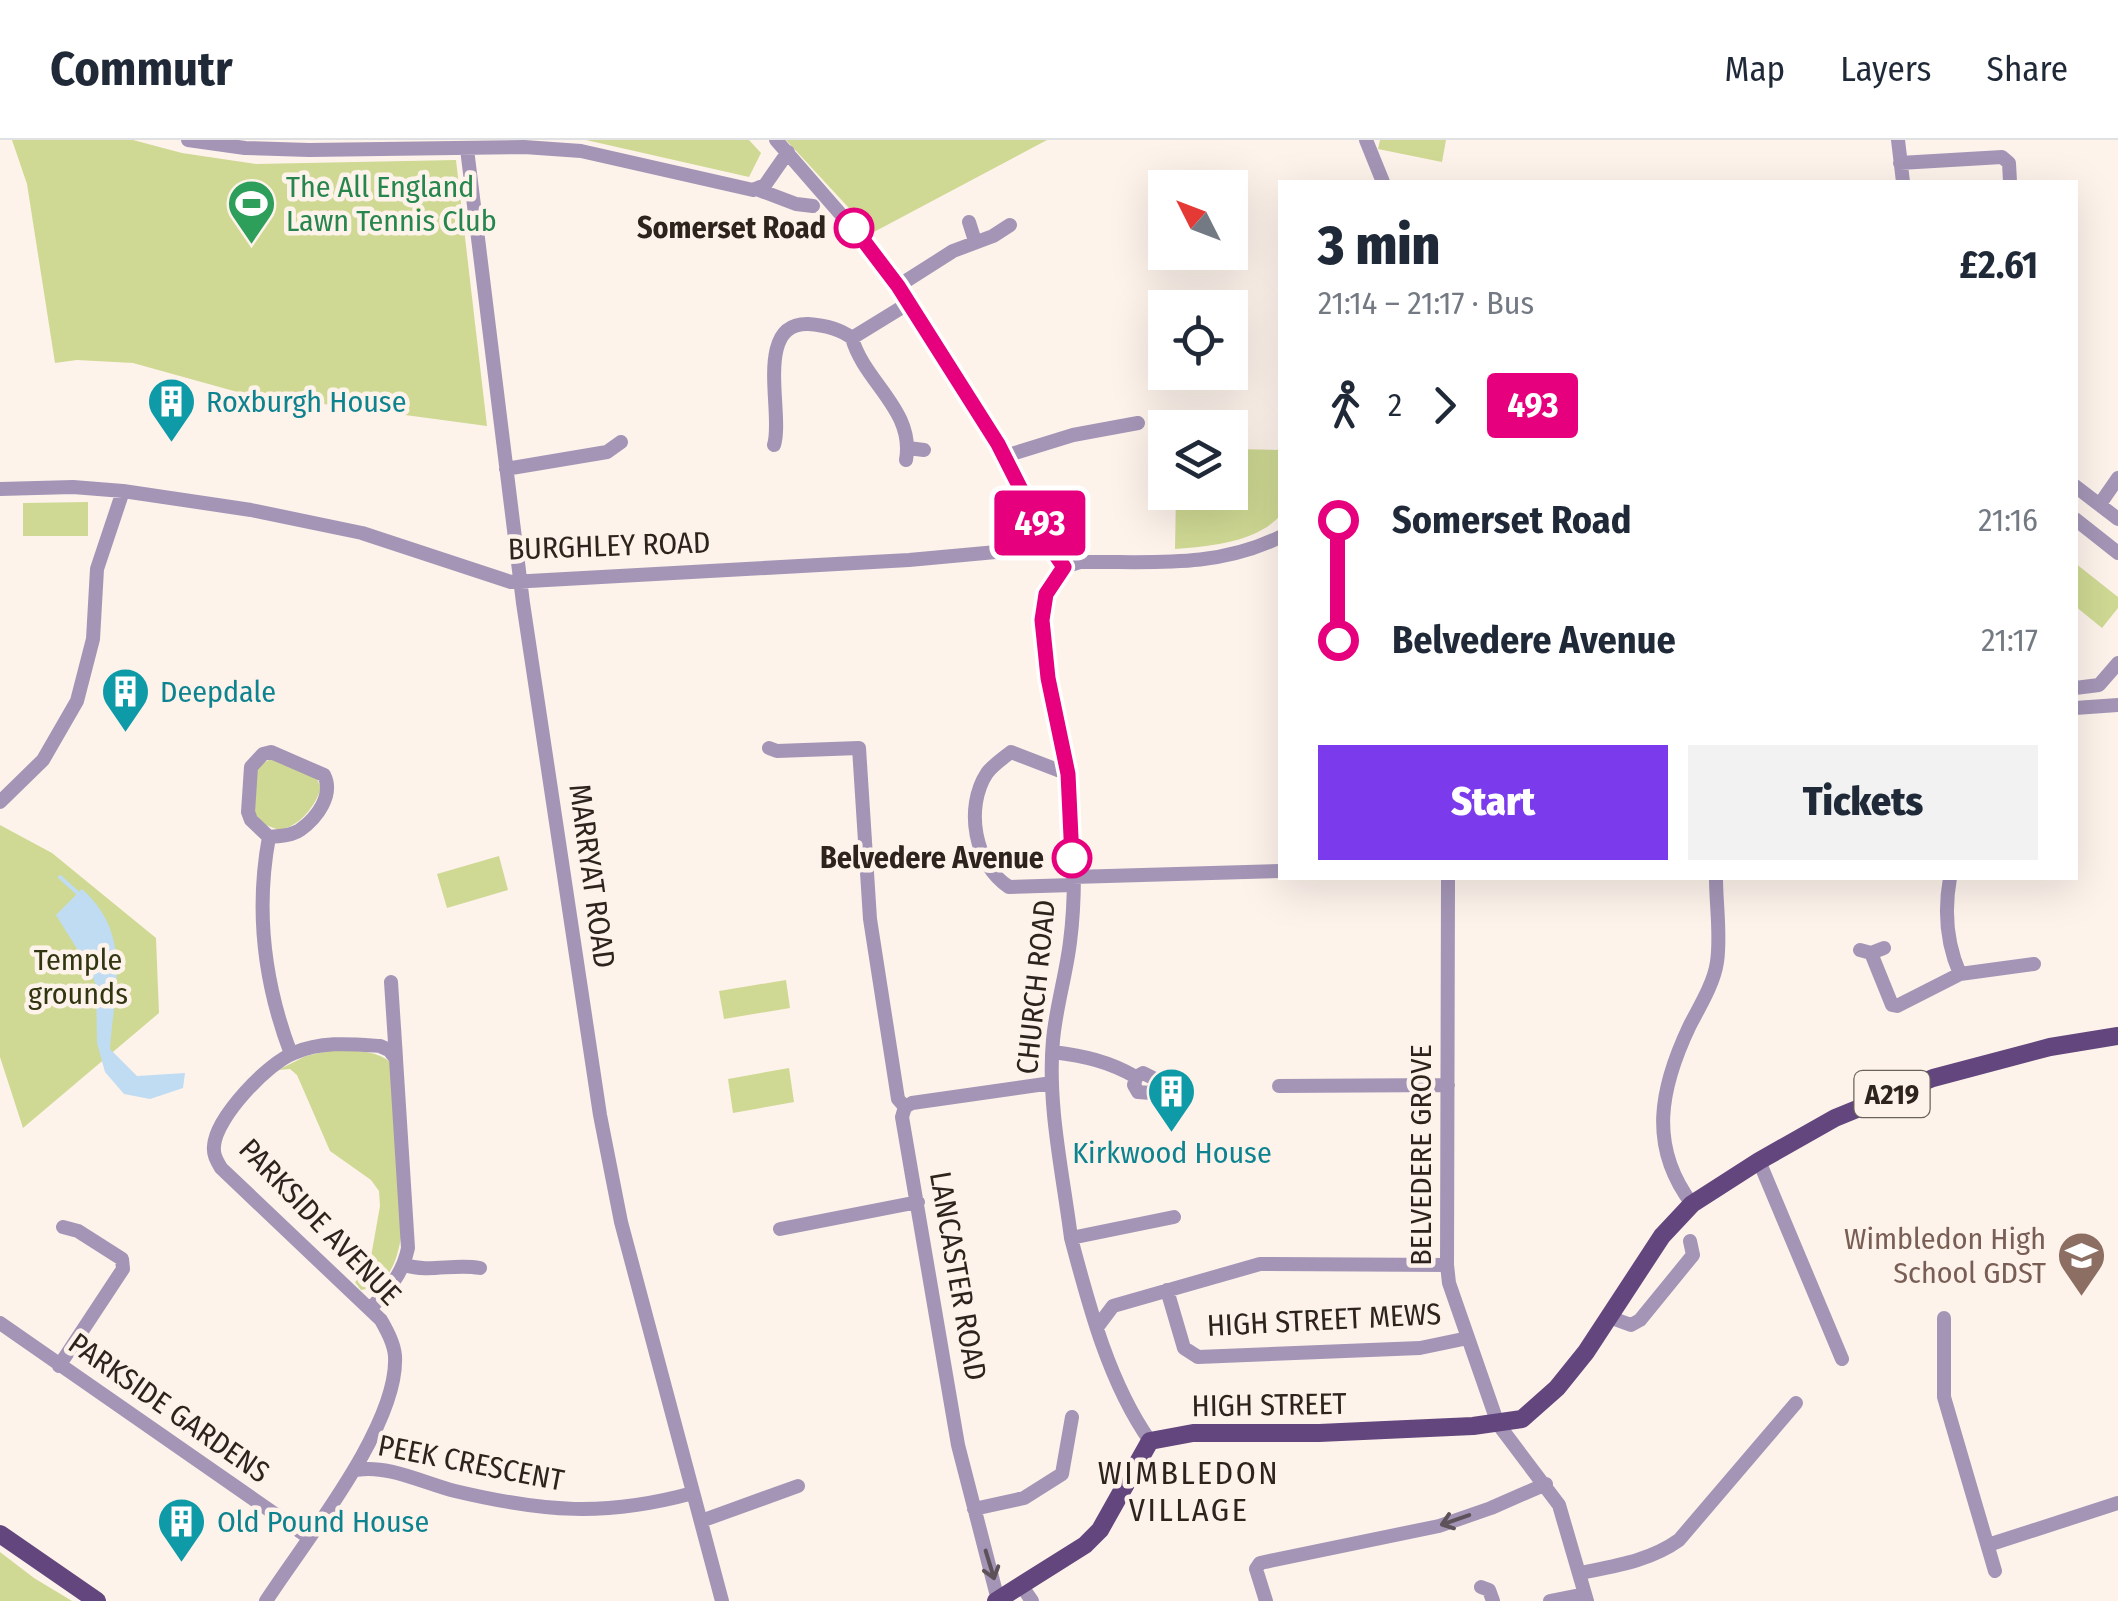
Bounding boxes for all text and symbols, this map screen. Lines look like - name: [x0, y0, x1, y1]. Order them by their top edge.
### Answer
- text: Commutr: [50, 40, 232, 98]
- text: Map: [1725, 48, 1785, 90]
- text: Layers: [1840, 48, 1932, 90]
- text: Share: [1987, 48, 2068, 90]
- place label: The All England Lawn Tennis Club: [286, 169, 497, 239]
- north arrow: [1148, 170, 1248, 270]
- map controls: [1148, 170, 1248, 510]
- sports icon: The All England Lawn Tennis Club: [225, 178, 277, 246]
- marker: Somerset Road: [835, 209, 873, 247]
- place label: Somerset Road: [637, 210, 826, 246]
- text: 3 min: [1318, 213, 1440, 279]
- text: £2.61: [1959, 242, 2038, 288]
- text: 21:14 – 21:17 · Bus: [1318, 284, 1534, 322]
- button: locate: [1148, 290, 1248, 390]
- building icon: Roxburgh House: [145, 376, 197, 444]
- icon: walk: [1318, 378, 1373, 433]
- icon: forward: [1417, 378, 1472, 433]
- place label: Roxburgh House: [206, 384, 407, 420]
- text: 493: [1507, 384, 1558, 426]
- text: 2: [1388, 386, 1402, 424]
- button: layers: [1148, 410, 1248, 510]
- line badge: 493: [982, 490, 1098, 556]
- text: Somerset Road: [1392, 497, 1631, 543]
- text: 21:16: [1978, 501, 2038, 539]
- text: 493: [1014, 502, 1066, 544]
- street label: BURGHLEY ROAD: [507, 524, 711, 568]
- text: Belvedere Avenue: [1392, 617, 1676, 663]
- text: 21:17: [1981, 621, 2038, 659]
- building icon: Deepdale: [99, 666, 151, 734]
- place label: Deepdale: [160, 674, 276, 710]
- button: Start: [1318, 745, 1668, 860]
- button: Tickets: [1688, 745, 2038, 860]
- street label: MARRYAT ROAD: [561, 782, 623, 970]
- marker: Belvedere Avenue: [1053, 839, 1091, 877]
- place label: Belvedere Avenue: [820, 840, 1044, 876]
- street label: CHURCH ROAD: [1009, 898, 1063, 1076]
- park label: Temple grounds: [28, 942, 128, 1012]
- street label: BELVEDERE GROVE: [1403, 1044, 1439, 1266]
- building icon: Kirkwood House: [1146, 1066, 1198, 1134]
- road number: A219: [1854, 1071, 1930, 1117]
- street label: PARKSIDE AVENUE: [232, 1131, 408, 1313]
- place label: Kirkwood House: [1072, 1135, 1272, 1171]
- street label: LANCASTER ROAD: [922, 1169, 994, 1383]
- place label: Wimbledon High School GDST: [1844, 1221, 2046, 1291]
- school or university icon: Wimbledon High School GDST: [2055, 1230, 2107, 1298]
- street label: HIGH STREET MEWS: [1206, 1296, 1442, 1344]
- street label: PARKSIDE GARDENS: [62, 1325, 276, 1491]
- street label: HIGH STREET: [1191, 1386, 1347, 1424]
- street label: PEEK CRESCENT: [375, 1427, 567, 1499]
- district label: WIMBLEDON VILLAGE: [1098, 1454, 1280, 1529]
- building icon: Old Pound House: [156, 1496, 208, 1564]
- place label: Old Pound House: [217, 1504, 429, 1540]
- one-way arrow: [1441, 1512, 1472, 1530]
- one-way arrow: [982, 1548, 1000, 1580]

